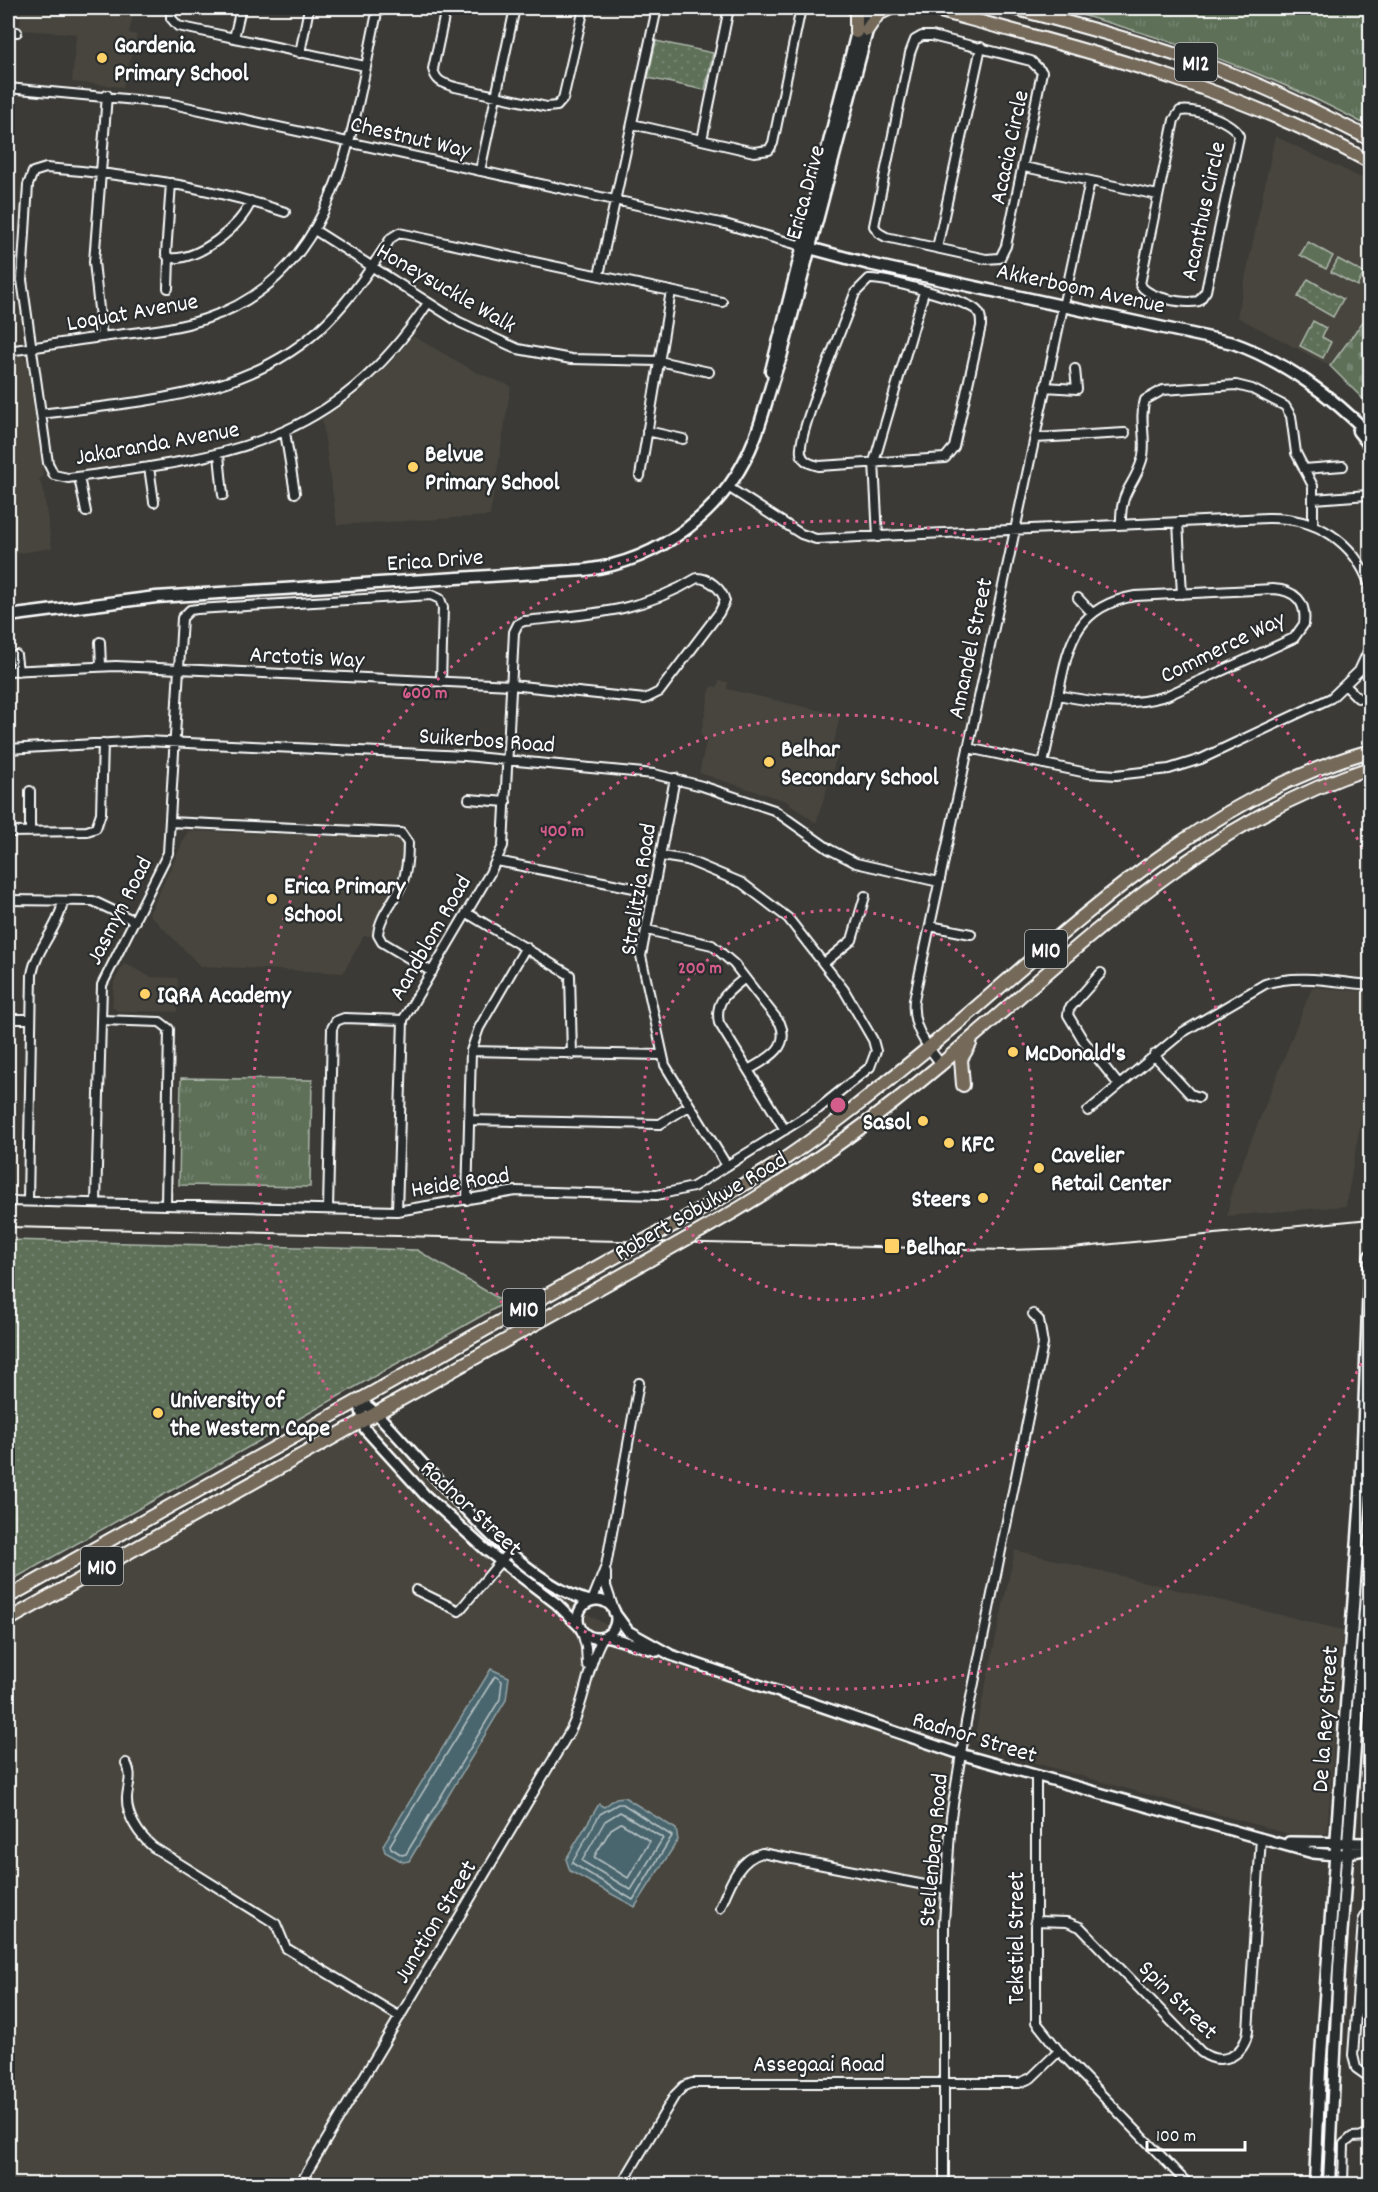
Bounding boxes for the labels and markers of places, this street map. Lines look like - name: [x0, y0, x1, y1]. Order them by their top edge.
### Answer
- place label: Gardenia Primary School: [114, 30, 249, 92]
- marker: Gardenia Primary School: [95, 51, 109, 65]
- place label: Belvue Primary School: [425, 439, 560, 501]
- marker: Belvue Primary School: [406, 460, 420, 474]
- place label: Belhar Secondary School: [781, 734, 939, 796]
- marker: Belhar Secondary School: [762, 755, 776, 769]
- place label: Erica Primary School: [284, 871, 406, 933]
- marker: Erica Primary School: [265, 892, 279, 906]
- place label: IQRA Academy: [157, 980, 292, 1014]
- marker: IQRA Academy: [138, 987, 152, 1001]
- place label: McDonald's: [1025, 1038, 1126, 1072]
- marker: McDonald's: [1006, 1045, 1020, 1059]
- centre of rings: [828, 1095, 848, 1115]
- place label: Sasol: [863, 1107, 911, 1141]
- marker: Sasol: [916, 1114, 930, 1128]
- place label: KFC: [961, 1129, 995, 1163]
- marker: KFC: [942, 1136, 956, 1150]
- place label: Cavelier Retail Center: [1051, 1140, 1172, 1202]
- marker: Cavelier Retail Center: [1032, 1161, 1046, 1175]
- place label: Steers: [911, 1184, 971, 1218]
- marker: Steers: [976, 1191, 990, 1205]
- place label: Belhar: [906, 1232, 966, 1266]
- marker: Belhar: [883, 1237, 901, 1255]
- place label: University of the Western Cape: [170, 1385, 330, 1447]
- marker: University of the Western Cape: [151, 1406, 165, 1420]

